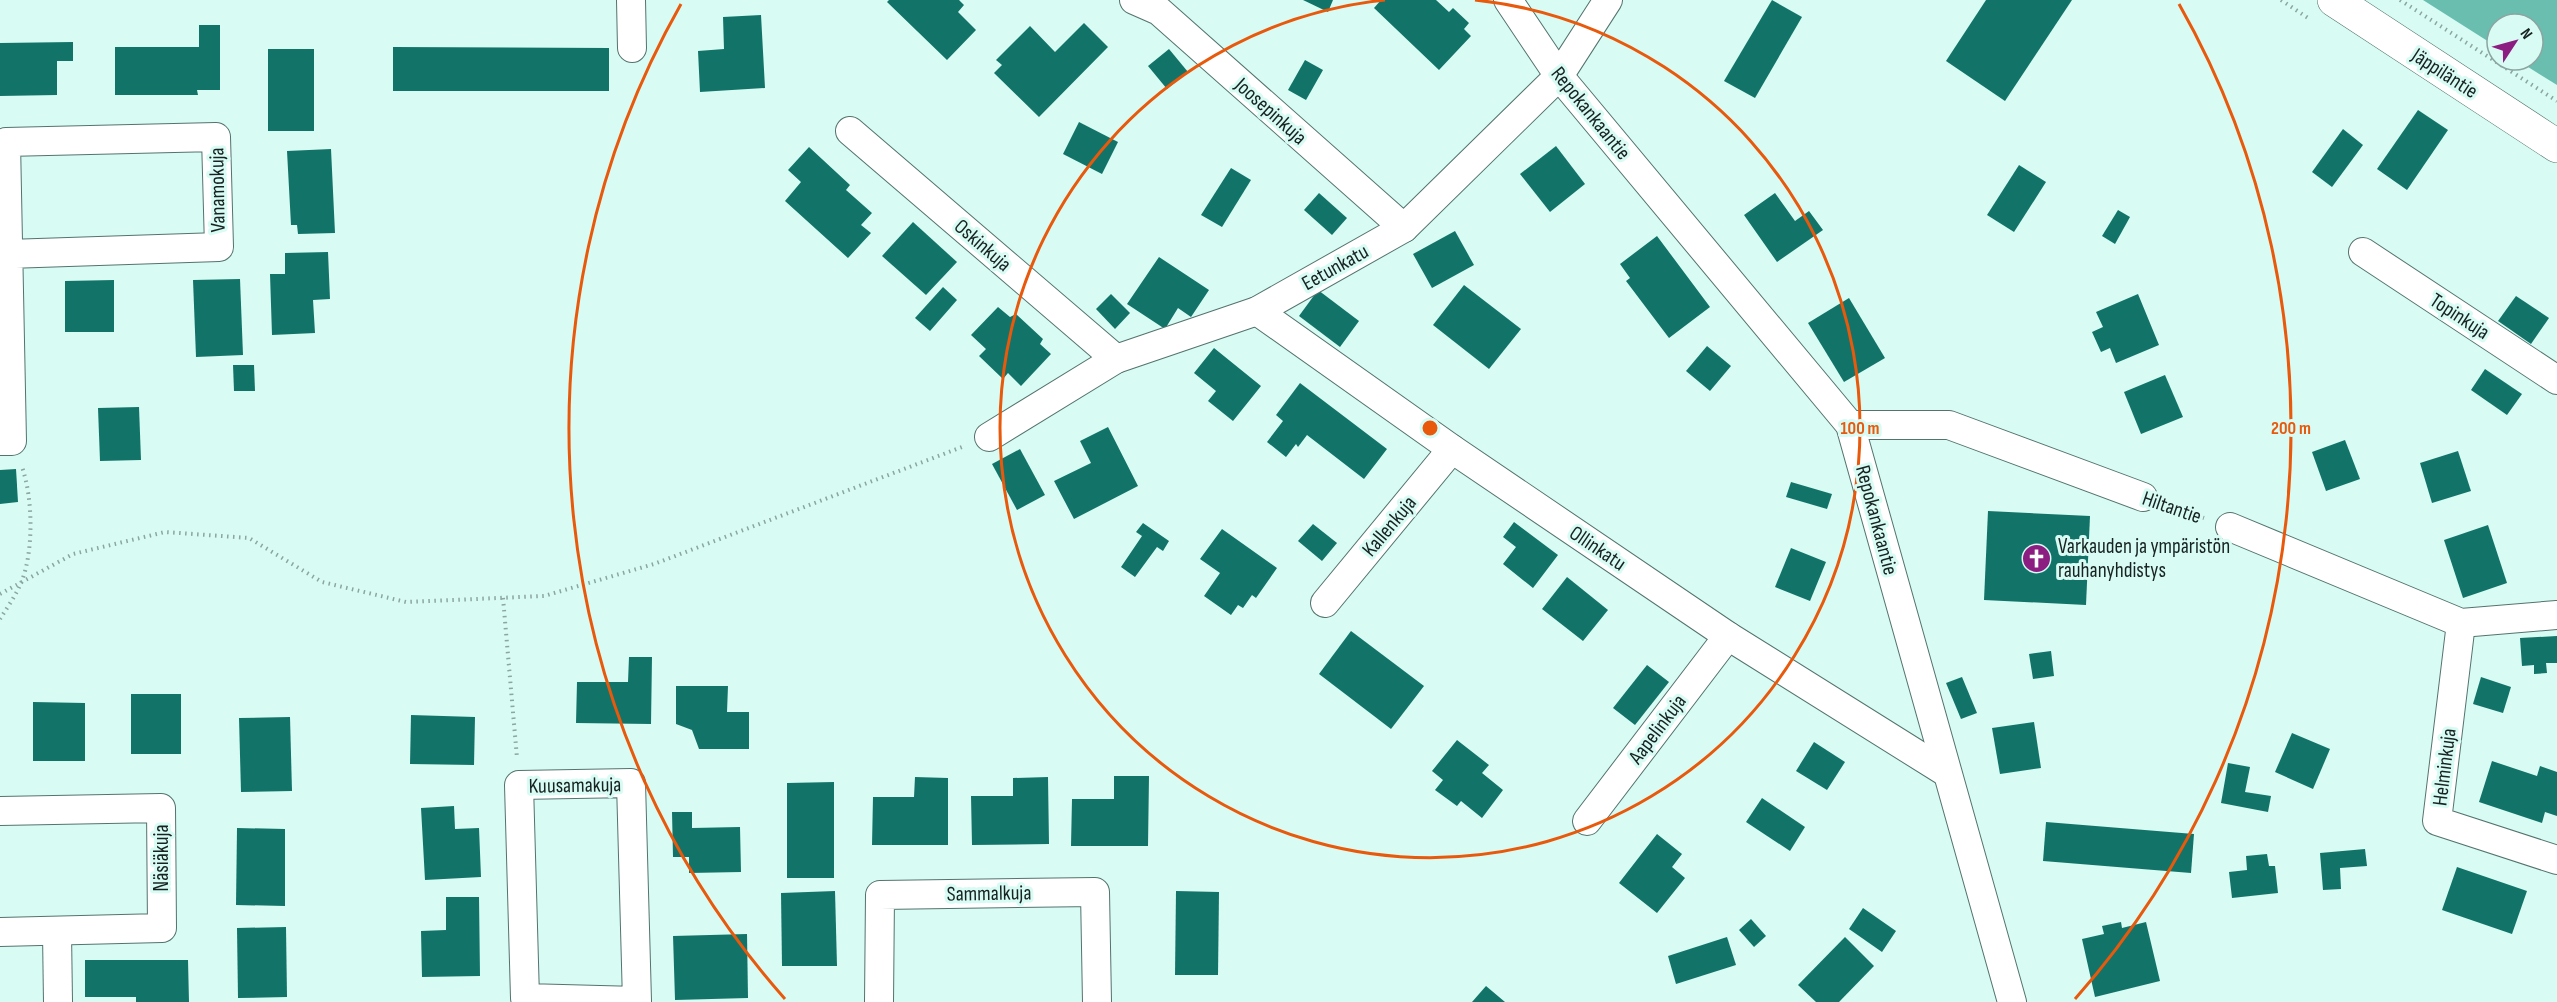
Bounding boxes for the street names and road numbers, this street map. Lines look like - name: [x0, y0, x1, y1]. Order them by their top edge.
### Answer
- street label: Jäppiläntie: [2406, 42, 2482, 104]
- street label: Repokankaantie: [1546, 62, 1636, 165]
- street label: Joosepinkuja: [1229, 72, 1312, 150]
- street label: Vanamokuja: [204, 147, 231, 233]
- street label: Oskinkuja: [949, 214, 1016, 277]
- street label: Eetunkatu: [1298, 239, 1373, 296]
- street label: Topinkuja: [2425, 288, 2494, 345]
- street label: Repokankaantie: [1850, 463, 1903, 578]
- street label: Hiltantie: [2139, 486, 2205, 529]
- street label: Kallenkuja: [1357, 491, 1422, 562]
- street label: Ollinkatu: [1565, 520, 1631, 576]
- street label: Aapelinkuja: [1623, 690, 1692, 770]
- street label: Helminkuja: [2427, 727, 2462, 807]
- street label: Kuusamakuja: [529, 772, 621, 799]
- street label: Näsiäkuja: [149, 825, 174, 891]
- street label: Sammalkuja: [946, 880, 1032, 907]

